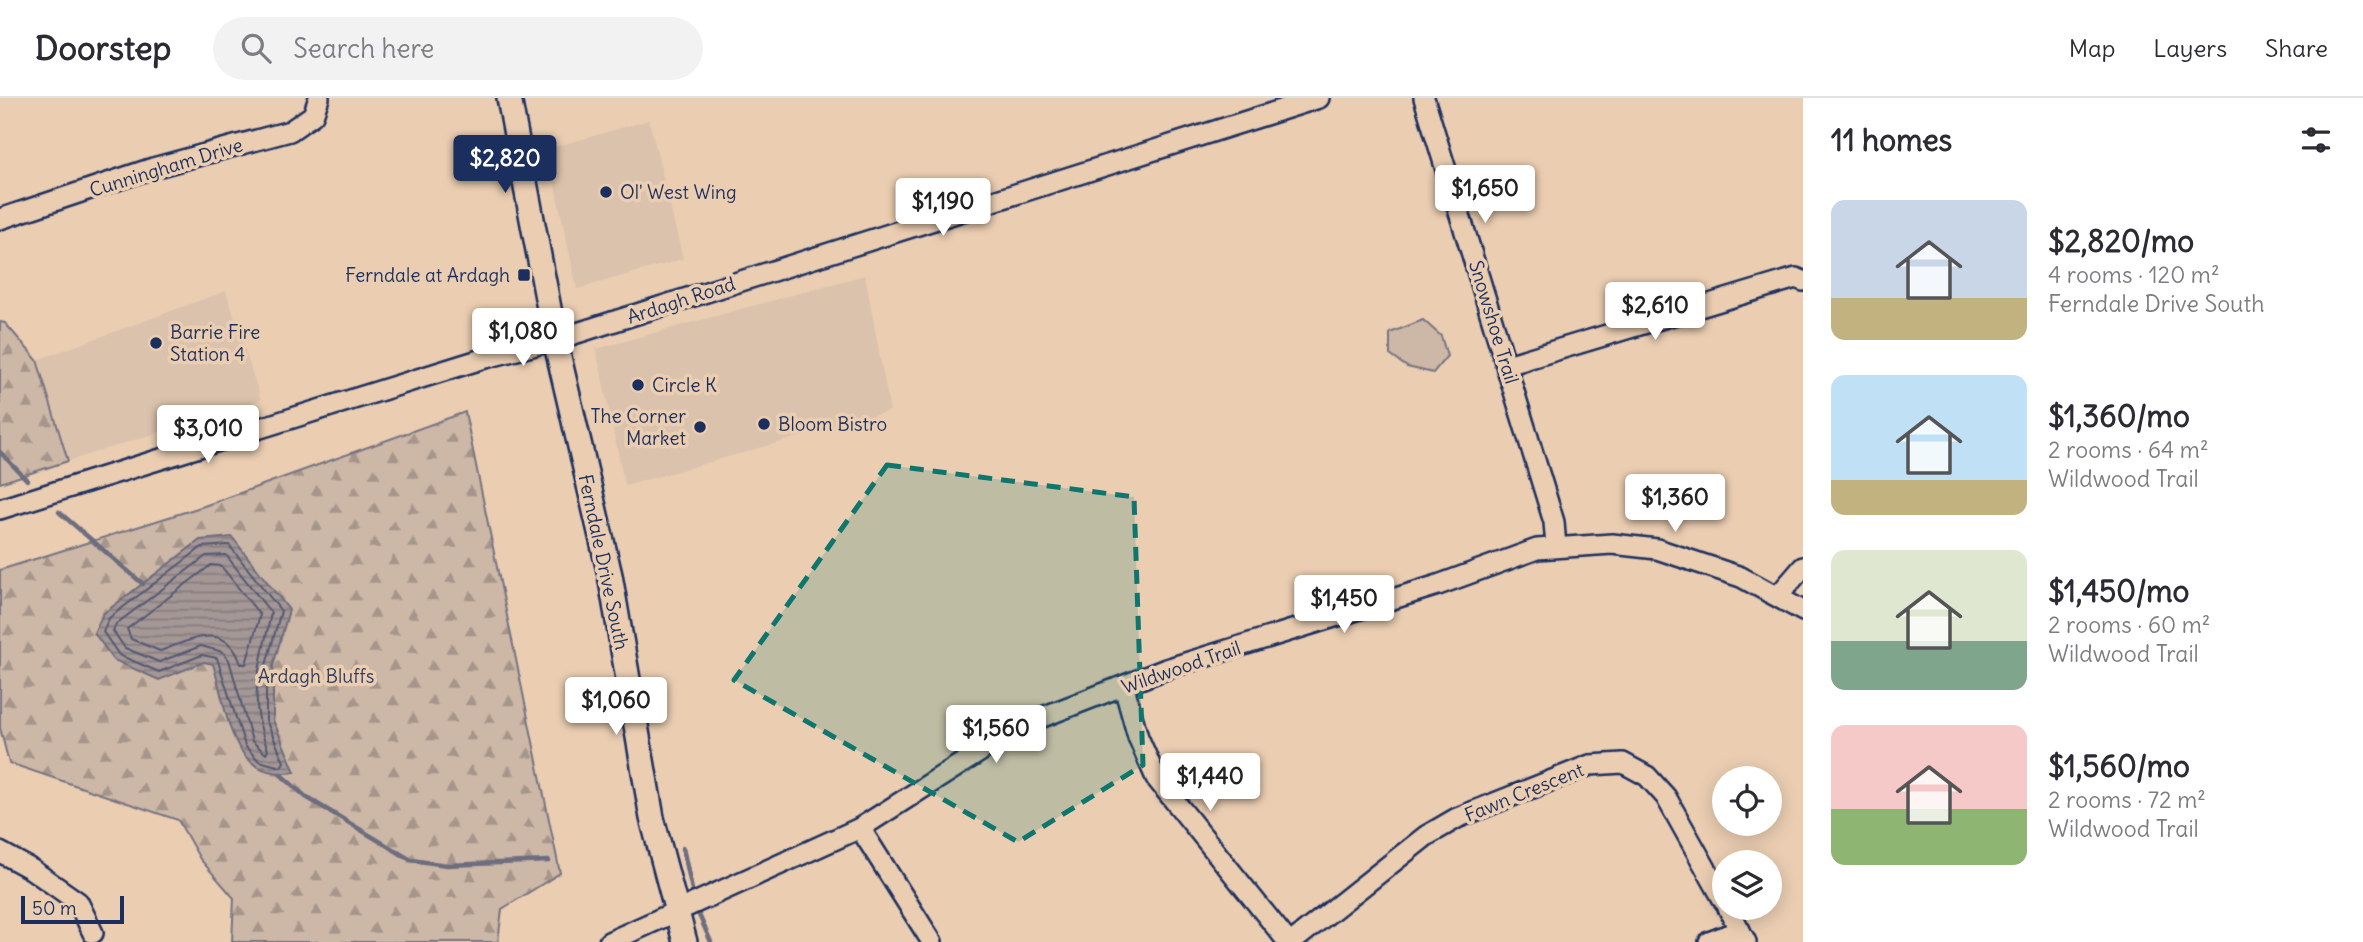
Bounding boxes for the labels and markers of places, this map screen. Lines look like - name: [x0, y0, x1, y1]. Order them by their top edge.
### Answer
- pin: $2,820: [448, 136, 562, 195]
- pin: $1,650: [1428, 166, 1542, 225]
- pin: $1,190: [886, 178, 1000, 238]
- place label: Ol' West Wing: [620, 180, 737, 204]
- marker: Ol' West Wing: [598, 184, 614, 200]
- place label: Ferndale at Ardagh: [345, 263, 510, 287]
- marker: Ferndale at Ardagh: [516, 267, 532, 283]
- pin: $2,610: [1598, 282, 1712, 342]
- pin: $1,080: [466, 308, 580, 368]
- place label: Barrie Fire Station 4: [170, 320, 260, 366]
- marker: Barrie Fire Station 4: [148, 335, 164, 351]
- place label: Circle K: [652, 373, 717, 397]
- marker: Circle K: [630, 377, 646, 393]
- place label: The Corner Market: [591, 404, 686, 450]
- pin: $3,010: [151, 406, 265, 465]
- place label: Bloom Bistro: [778, 412, 887, 436]
- marker: Bloom Bistro: [756, 416, 772, 432]
- marker: The Corner Market: [692, 419, 708, 435]
- pin: $1,360: [1618, 474, 1732, 534]
- pin: $1,450: [1287, 575, 1401, 635]
- pin: $1,060: [559, 678, 673, 737]
- pin: $1,560: [939, 706, 1053, 765]
- pin: $1,440: [1153, 754, 1267, 813]

